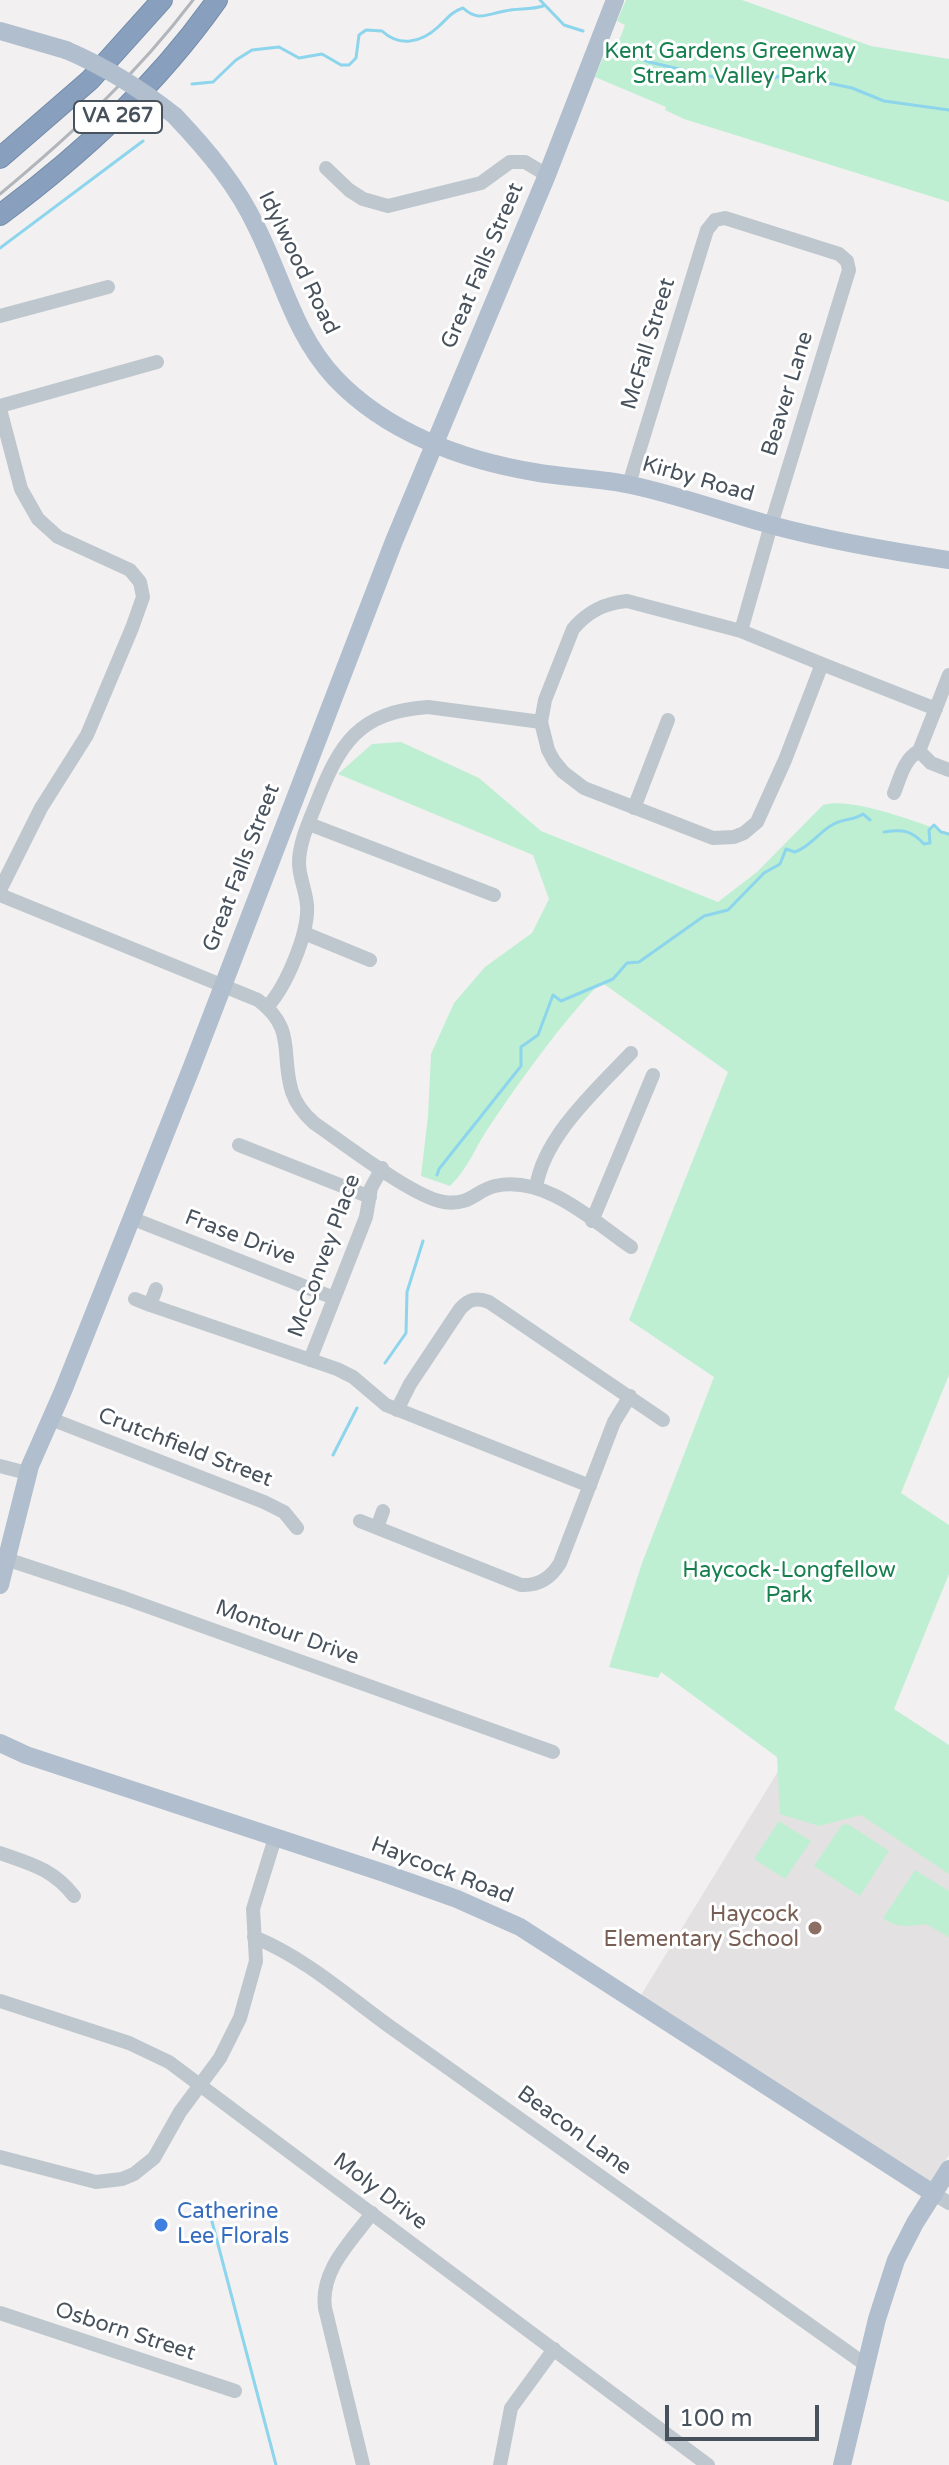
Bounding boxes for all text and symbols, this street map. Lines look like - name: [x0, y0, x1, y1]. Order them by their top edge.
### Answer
- park label: Kent Gardens Greenway Stream Valley Park: [604, 39, 856, 90]
- road number: VA 267: [74, 101, 162, 133]
- street label: Great Falls Street: [436, 179, 530, 353]
- street label: Idylwood Road: [252, 187, 344, 339]
- street label: McFall Street: [616, 275, 682, 413]
- street label: Beaver Lane: [757, 329, 819, 459]
- street label: Kirby Road: [639, 451, 757, 509]
- street label: Great Falls Street: [198, 780, 286, 956]
- street label: McConvey Place: [283, 1171, 367, 1341]
- street label: Frase Drive: [181, 1205, 299, 1271]
- street label: Crutchfield Street: [94, 1403, 276, 1493]
- park label: Haycock-Longfellow Park: [682, 1558, 896, 1610]
- street label: Montour Drive: [212, 1595, 362, 1671]
- street label: Haycock Road: [367, 1832, 517, 1910]
- place label: Haycock Elementary School: [604, 1902, 799, 1954]
- marker: Haycock Elementary School: [806, 1919, 824, 1937]
- street label: Beacon Lane: [512, 2081, 636, 2181]
- street label: Moly Drive: [328, 2148, 432, 2236]
- place label: Catherine Lee Florals: [177, 2199, 289, 2250]
- marker: Catherine Lee Florals: [152, 2216, 170, 2234]
- street label: Osborn Street: [52, 2297, 198, 2367]
- scale bar: [669, 2389, 823, 2439]
- text: 100 m: [679, 2404, 753, 2433]

